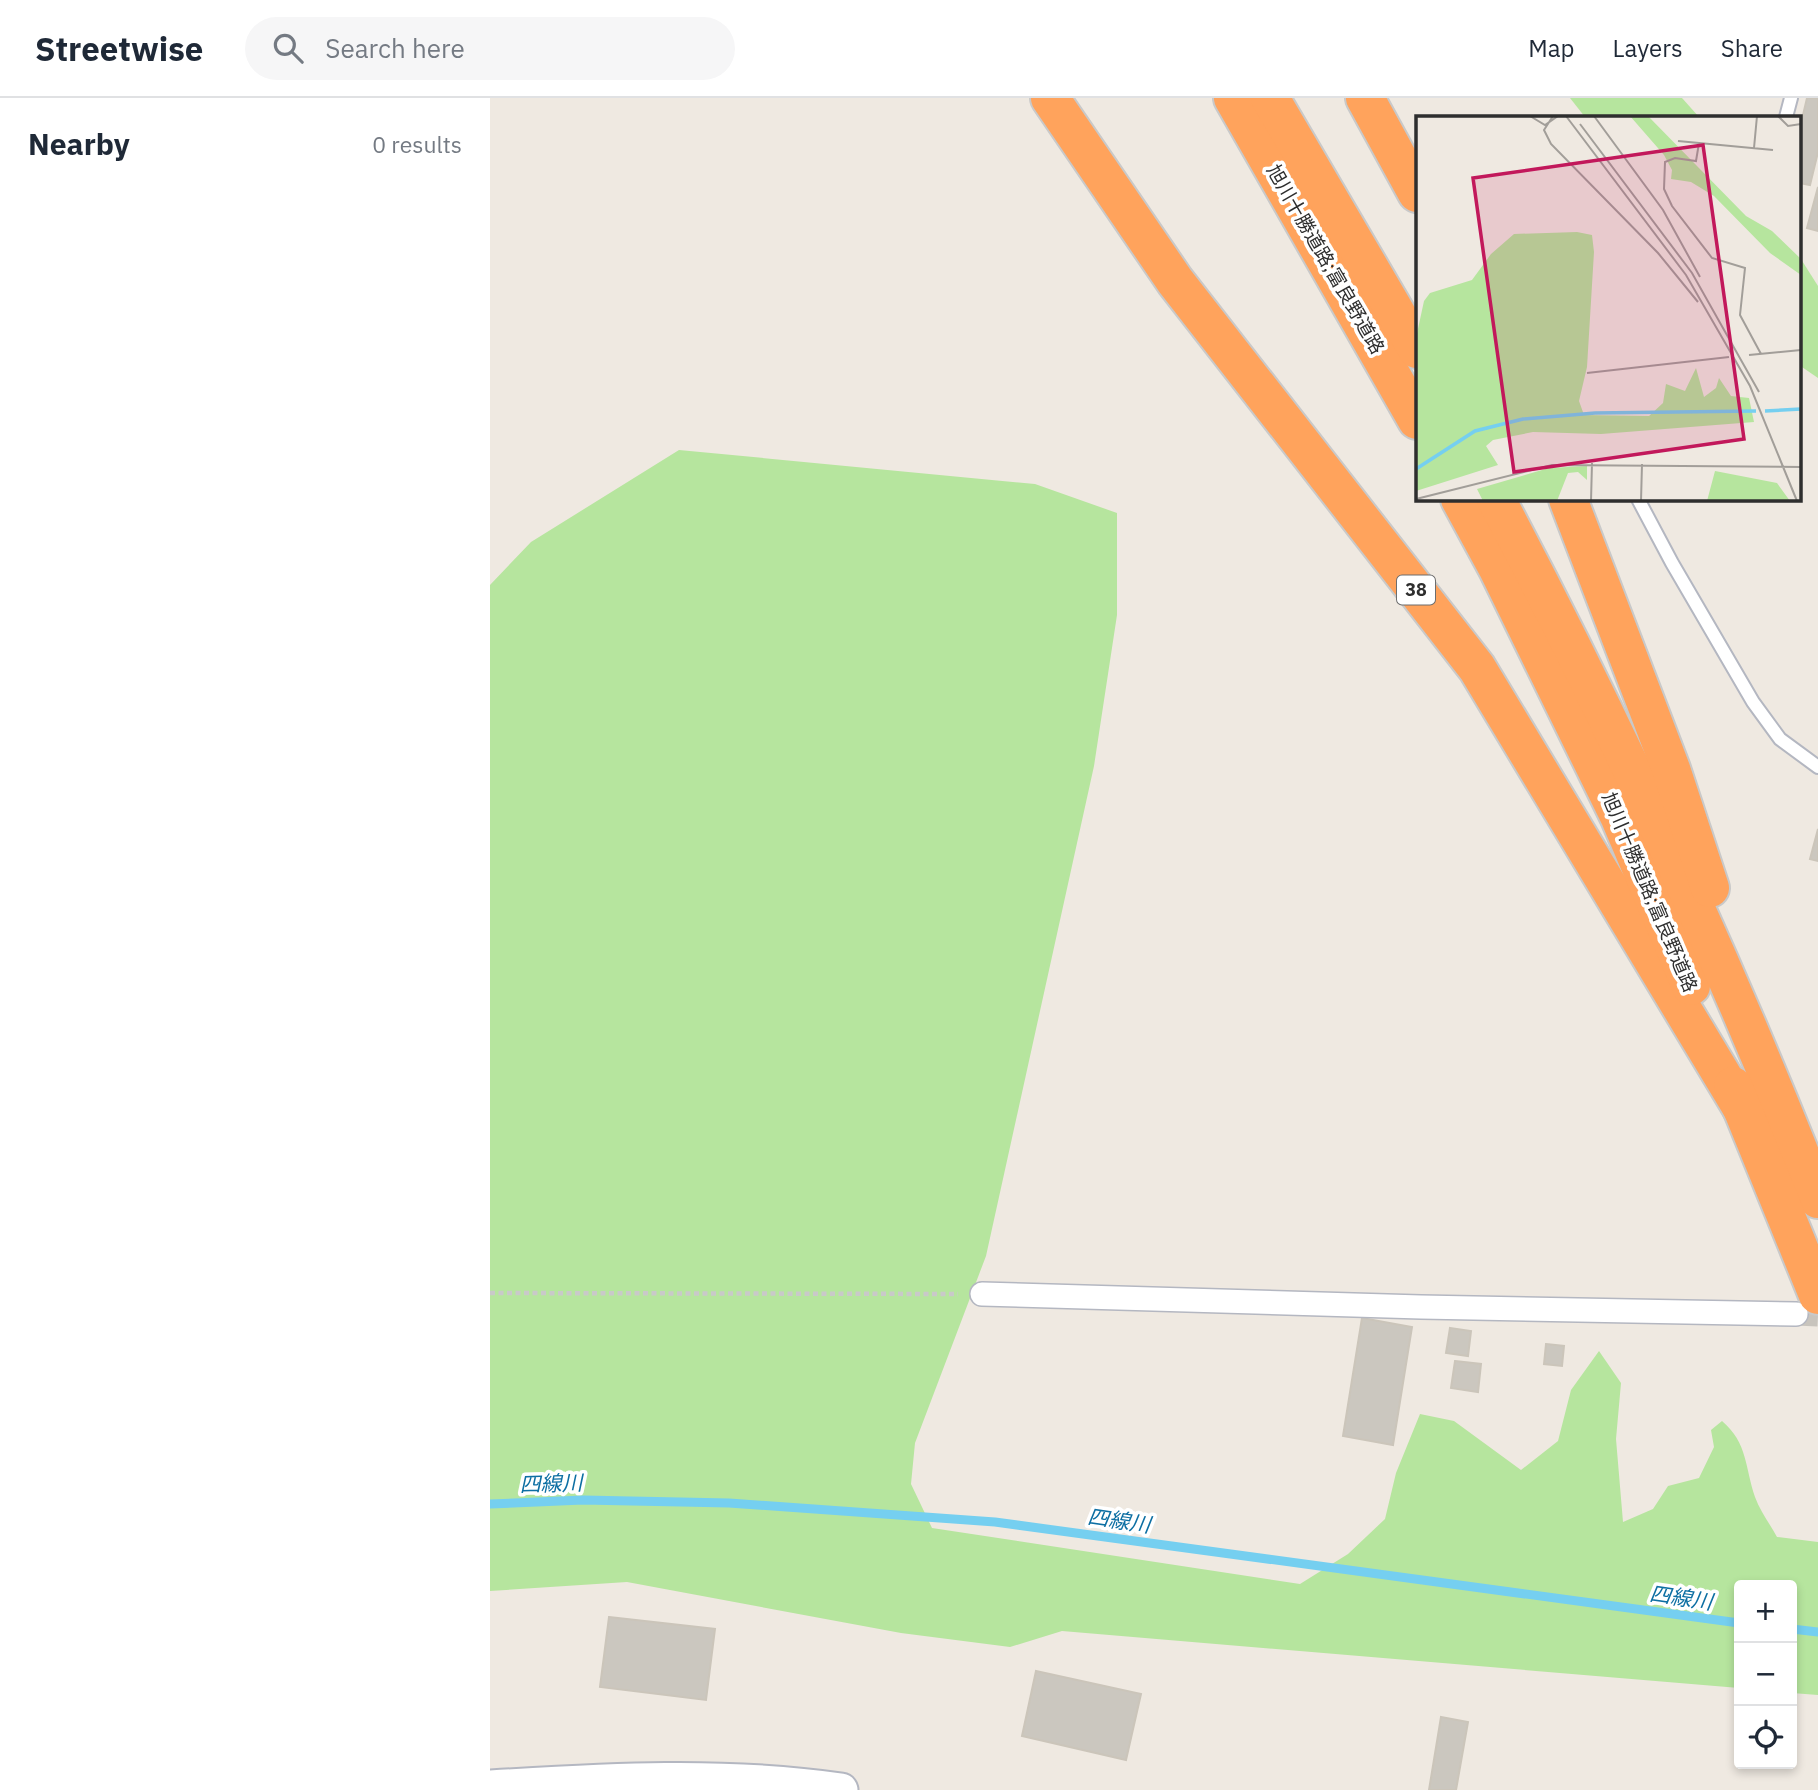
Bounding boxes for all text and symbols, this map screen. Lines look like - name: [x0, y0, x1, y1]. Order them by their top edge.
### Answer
- search box: [245, 17, 735, 80]
- text: Streetwise: [35, 27, 203, 70]
- icon: search: [269, 29, 307, 67]
- text: Search here: [325, 31, 465, 65]
- text: Map: [1528, 32, 1575, 64]
- text: Layers: [1613, 32, 1683, 64]
- text: Share: [1721, 32, 1783, 64]
- inset map: [1416, 116, 1800, 500]
- text: Nearby: [28, 124, 130, 163]
- text: 0 results: [372, 129, 462, 159]
- street label: 旭川十勝道路;富良野道路: [1262, 160, 1390, 358]
- road number: 38: [1397, 576, 1435, 604]
- street label: 旭川十勝道路;富良野道路: [1597, 789, 1703, 995]
- water label: 四線川: [519, 1468, 585, 1498]
- water label: 四線川: [1086, 1502, 1154, 1539]
- water label: 四線川: [1648, 1579, 1716, 1616]
- map controls: [1734, 1580, 1797, 1769]
- button: +: [1734, 1580, 1797, 1643]
- button: −: [1734, 1643, 1797, 1706]
- button: locate: [1734, 1706, 1797, 1769]

